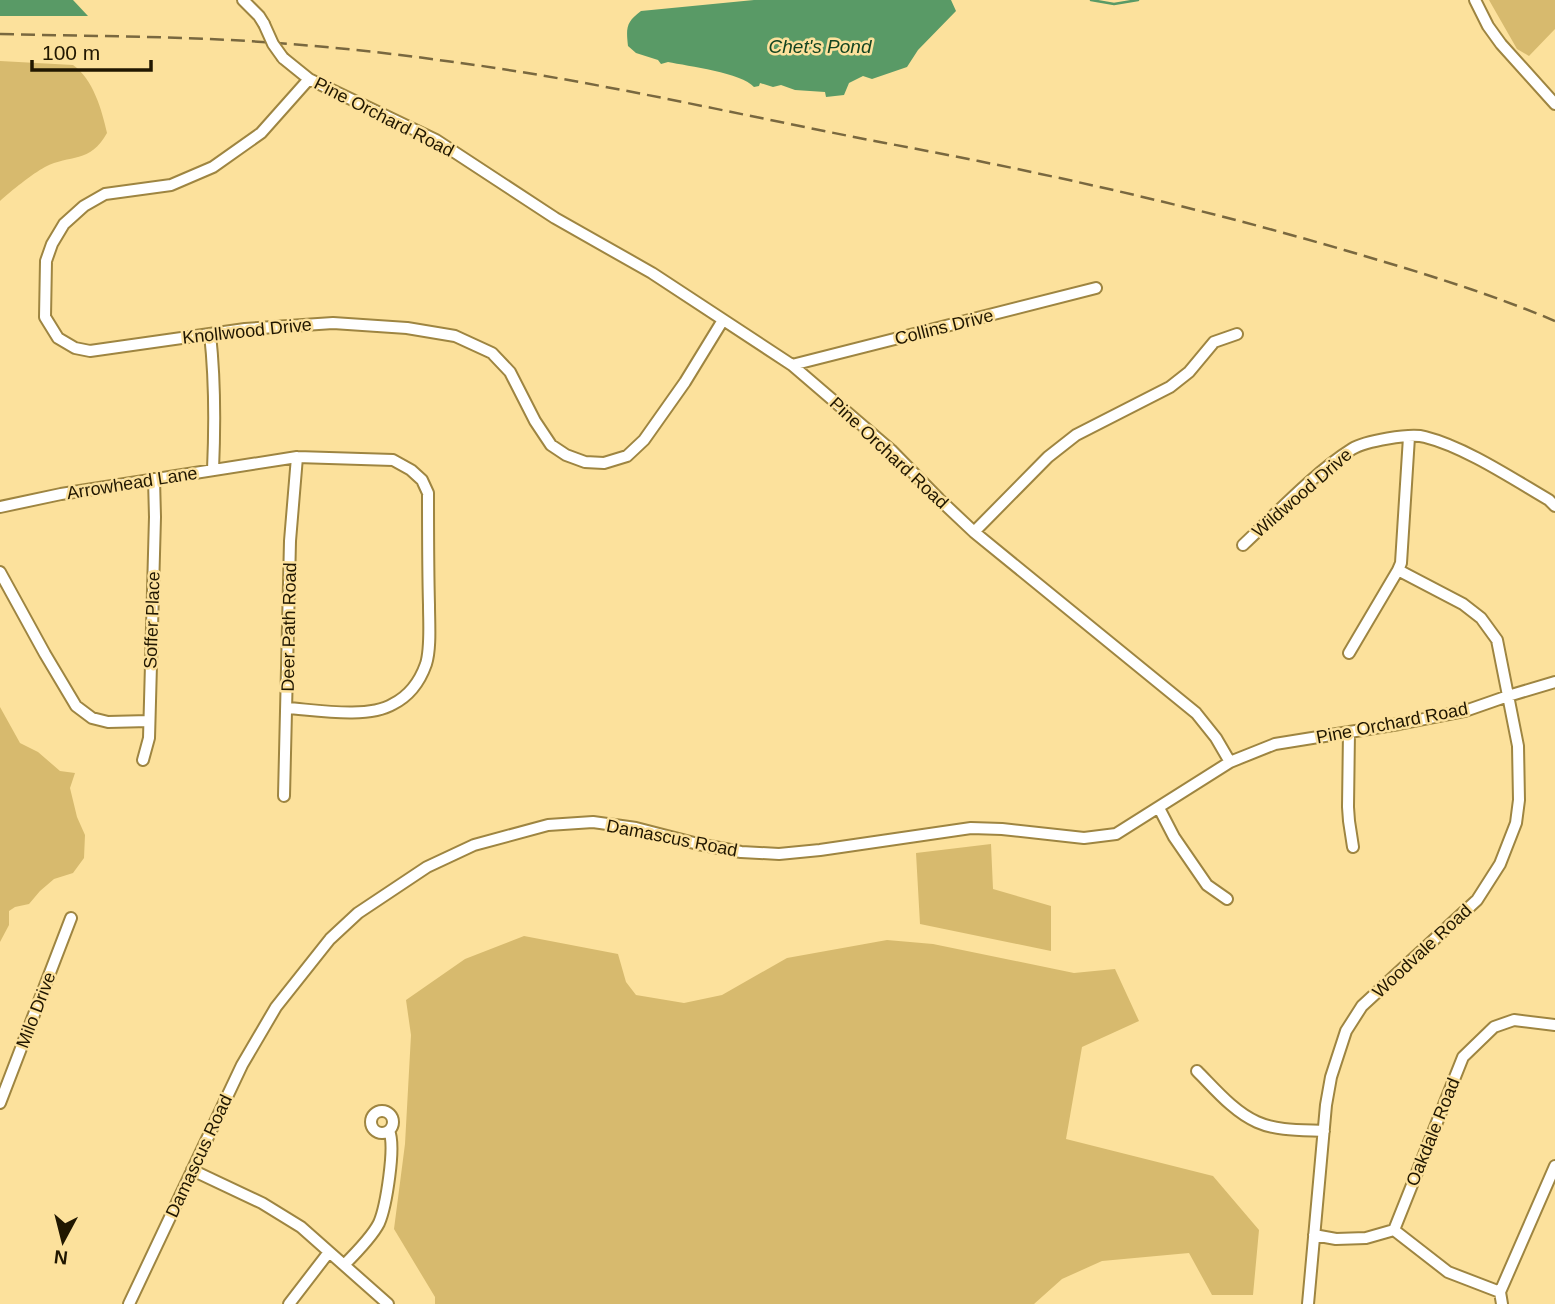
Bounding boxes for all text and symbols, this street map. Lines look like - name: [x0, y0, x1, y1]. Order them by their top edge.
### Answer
- scale bar: [32, 28, 150, 72]
- water label: Chet's Pond: [769, 36, 873, 57]
- text: 100 m: [42, 41, 100, 64]
- street label: Pine Orchard Road: [311, 73, 457, 161]
- street label: Collins Drive: [893, 305, 995, 349]
- street label: Knollwood Drive: [181, 314, 313, 348]
- street label: Pine Orchard Road: [826, 393, 952, 513]
- street label: Wildwood Drive: [1248, 444, 1356, 542]
- street label: Arrowhead Lane: [65, 463, 199, 503]
- street label: Deer Path Road: [278, 562, 300, 692]
- street label: Soffer Place: [140, 571, 164, 669]
- street label: Pine Orchard Road: [1314, 698, 1470, 748]
- street label: Damascus Road: [605, 815, 739, 861]
- street label: Woodvale Road: [1368, 900, 1476, 1002]
- street label: Milo Drive: [12, 969, 60, 1051]
- street label: Oakdale Road: [1402, 1075, 1464, 1189]
- street label: Damascus Road: [162, 1091, 236, 1221]
- north arrow: [28, 1206, 98, 1276]
- text: N: [53, 1246, 69, 1269]

